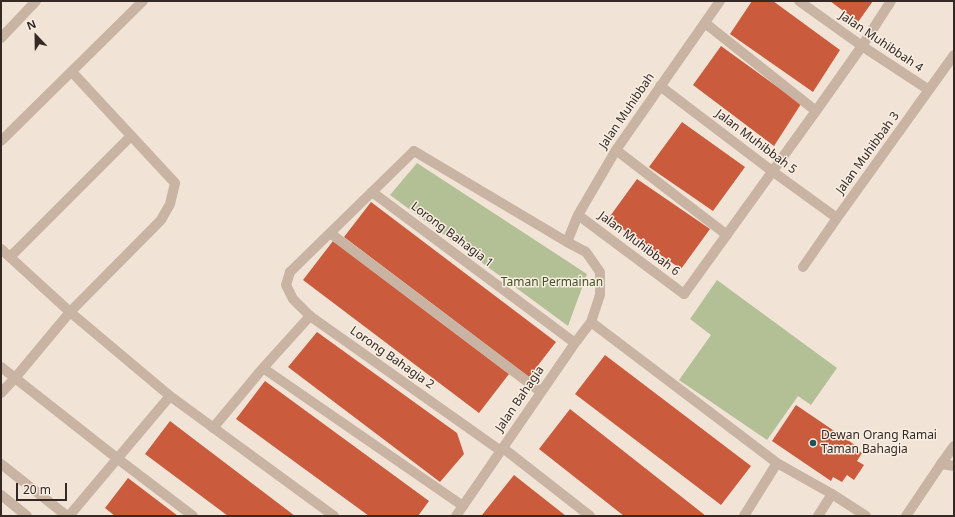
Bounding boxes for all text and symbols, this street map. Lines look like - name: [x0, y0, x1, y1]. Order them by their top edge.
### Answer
- street label: Jalan Muhibbah 4: [836, 9, 926, 75]
- north arrow: [16, 16, 56, 56]
- text: N: [24, 16, 38, 33]
- street label: Jalan Muhibbah: [596, 70, 658, 152]
- street label: Jalan Muhibbah 5: [713, 107, 799, 177]
- street label: Jalan Muhibbah 3: [833, 109, 903, 197]
- street label: Lorong Bahagia 1: [408, 199, 496, 271]
- street label: Jalan Muhibbah 6: [596, 209, 682, 279]
- park label: Taman Permainan: [501, 276, 603, 290]
- street label: Lorong Bahagia 2: [347, 324, 437, 392]
- street label: Jalan Bahagia: [493, 363, 547, 435]
- place label: Dewan Orang Ramai Taman Bahagia: [821, 429, 937, 457]
- marker: Dewan Orang Ramai Taman Bahagia: [808, 438, 818, 448]
- scale bar: [18, 475, 69, 501]
- text: 20 m: [23, 481, 51, 498]

